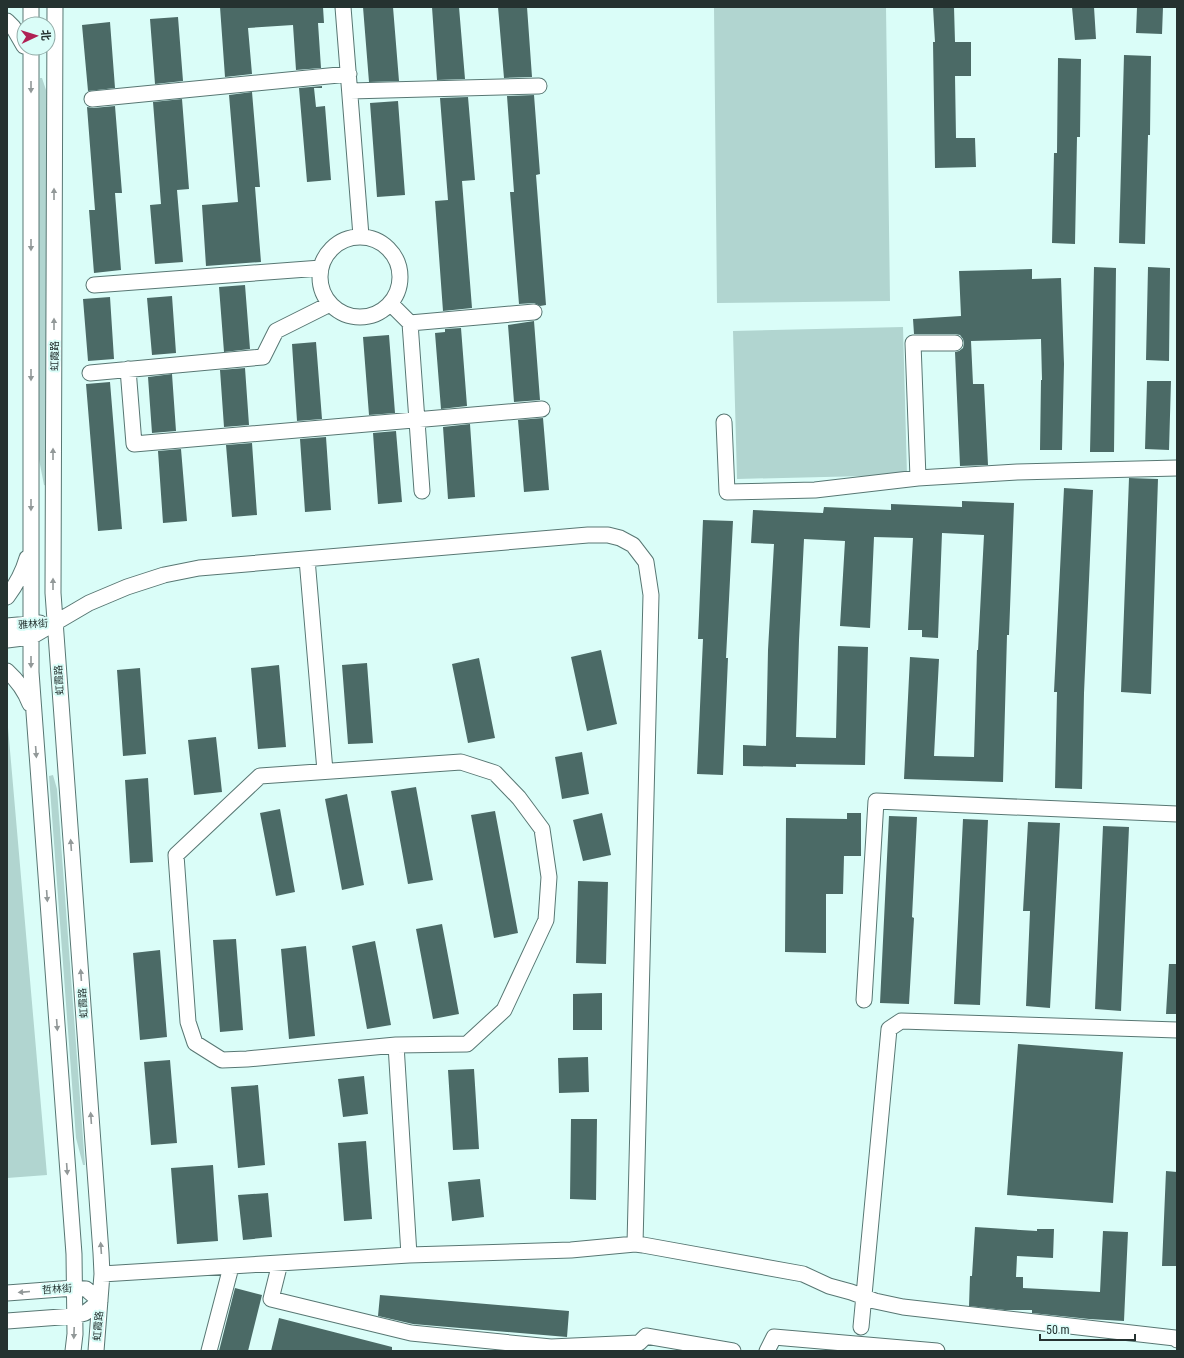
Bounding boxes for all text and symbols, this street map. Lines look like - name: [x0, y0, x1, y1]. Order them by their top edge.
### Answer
- north arrow: [16, 16, 56, 56]
- text: 北: [39, 29, 52, 41]
- one-way arrow: [28, 81, 34, 94]
- one-way arrow: [51, 187, 57, 200]
- one-way arrow: [28, 239, 34, 252]
- one-way arrow: [51, 317, 57, 330]
- street label: 虹霞路: [49, 341, 60, 371]
- one-way arrow: [28, 369, 34, 382]
- one-way arrow: [50, 447, 56, 460]
- one-way arrow: [28, 499, 34, 512]
- one-way arrow: [50, 577, 56, 590]
- street label: 雅林街: [18, 617, 48, 631]
- one-way arrow: [28, 656, 34, 669]
- street label: 虹霞路: [52, 665, 66, 695]
- one-way arrow: [33, 746, 40, 758]
- one-way arrow: [68, 839, 75, 851]
- one-way arrow: [44, 890, 51, 902]
- one-way arrow: [77, 969, 84, 981]
- street label: 虹霞路: [76, 988, 90, 1018]
- one-way arrow: [53, 1019, 60, 1031]
- one-way arrow: [88, 1112, 95, 1124]
- one-way arrow: [64, 1163, 71, 1175]
- one-way arrow: [97, 1242, 104, 1254]
- street label: 哲林街: [42, 1282, 72, 1296]
- one-way arrow: [18, 1288, 30, 1295]
- street label: 虹霞路: [91, 1311, 105, 1341]
- scale bar: [1040, 1316, 1135, 1342]
- text: 50 m: [1046, 1323, 1070, 1337]
- one-way arrow: [71, 1327, 78, 1339]

